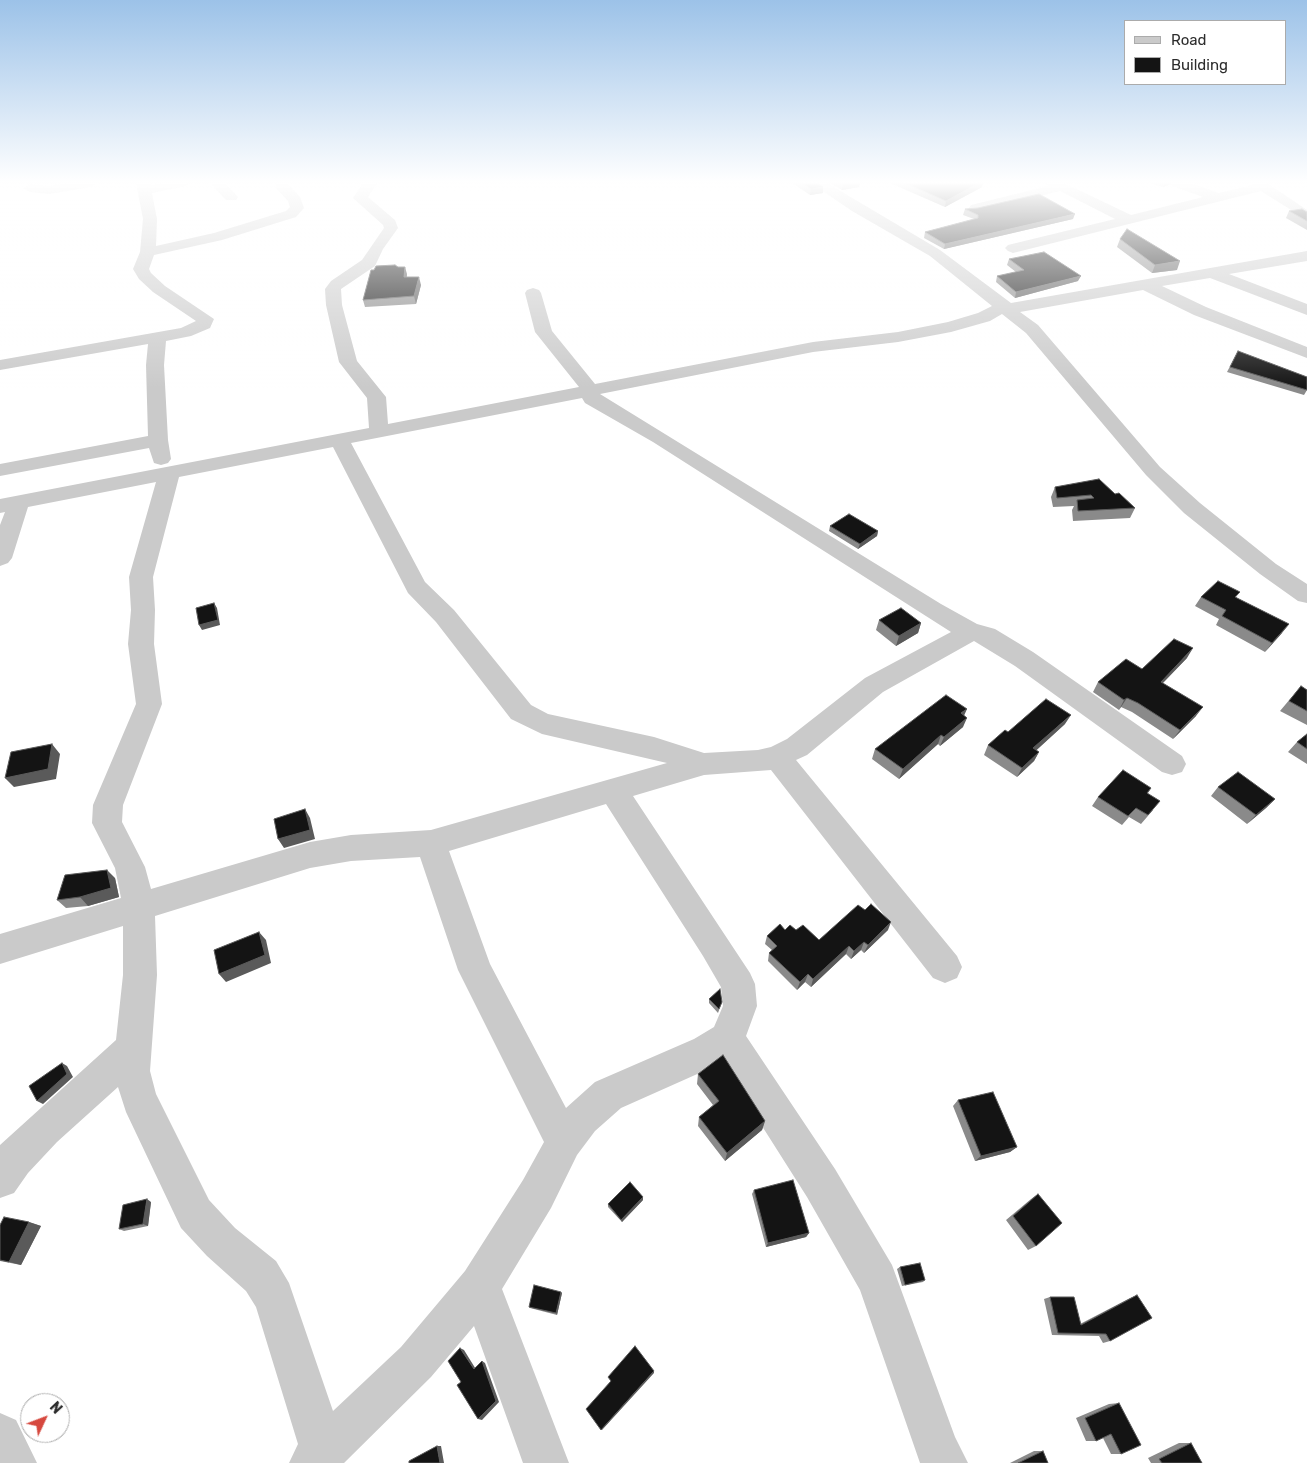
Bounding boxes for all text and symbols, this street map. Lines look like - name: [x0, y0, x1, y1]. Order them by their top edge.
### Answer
- legend: [1124, 20, 1287, 85]
- text: Road: [1171, 31, 1207, 49]
- text: Building: [1171, 56, 1228, 74]
- north arrow: [20, 1393, 70, 1443]
- text: N: [46, 1399, 65, 1418]

